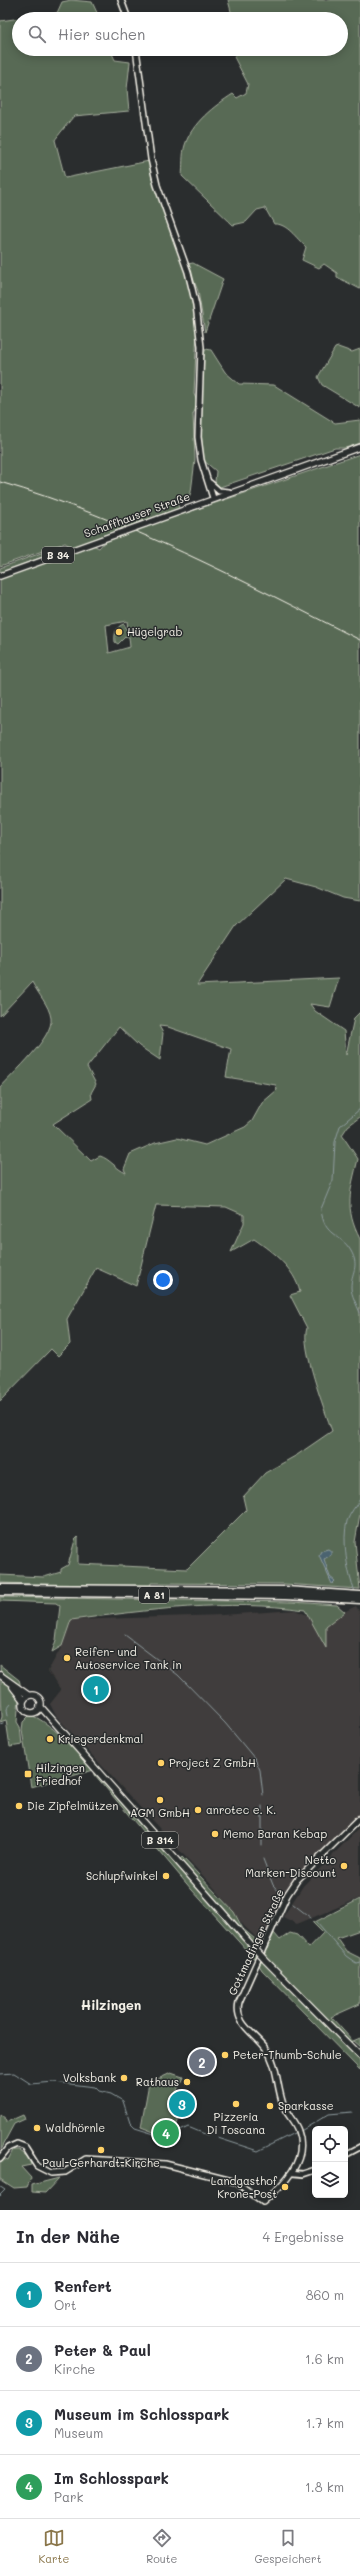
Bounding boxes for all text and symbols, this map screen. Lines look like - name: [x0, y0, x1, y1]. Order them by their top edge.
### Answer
- search box: [12, 12, 348, 56]
- icon: search: [26, 23, 48, 45]
- text: Hier suchen: [58, 24, 145, 44]
- street label: Schaffhauser Straße: [82, 488, 192, 541]
- road number: B 34: [42, 547, 74, 563]
- place label: Hügelgrab: [127, 624, 183, 639]
- marker: Hügelgrab: [114, 627, 124, 637]
- your location: [153, 1270, 173, 1290]
- road number: A 81: [139, 1587, 169, 1603]
- place label: Reifen- und Autoservice Tank in: [75, 1644, 182, 1672]
- marker: Reifen- und Autoservice Tank in: [62, 1653, 72, 1663]
- pin: 1: [83, 1674, 109, 1704]
- place label: Kriegerdenkmal: [58, 1731, 143, 1746]
- marker: Kriegerdenkmal: [45, 1734, 55, 1744]
- place label: Project Z GmbH: [169, 1755, 256, 1770]
- marker: Project Z GmbH: [156, 1758, 166, 1768]
- place label: Hilzingen Friedhof: [36, 1760, 85, 1788]
- marker: Hilzingen Friedhof: [23, 1769, 33, 1779]
- marker: AGM GmbH: [155, 1795, 165, 1805]
- place label: Die Zipfelmützen: [27, 1798, 118, 1813]
- marker: Die Zipfelmützen: [14, 1801, 24, 1811]
- place label: anrotec e. K.: [206, 1802, 276, 1817]
- place label: AGM GmbH: [130, 1805, 190, 1820]
- marker: anrotec e. K.: [193, 1805, 203, 1815]
- place label: Memo Baran Kebap: [223, 1826, 327, 1841]
- marker: Memo Baran Kebap: [210, 1829, 220, 1839]
- road number: B 314: [142, 1832, 178, 1848]
- place label: Netto Marken-Discount: [245, 1852, 336, 1880]
- marker: Netto Marken-Discount: [339, 1861, 349, 1871]
- place label: Schlupfwinkel: [86, 1868, 158, 1883]
- marker: Schlupfwinkel: [161, 1871, 171, 1881]
- street label: Gottmadinger Straße: [224, 1886, 287, 1997]
- district label: Hilzingen: [81, 1996, 141, 2013]
- pin: 2: [189, 2047, 215, 2077]
- place label: Peter-Thumb-Schule: [233, 2047, 342, 2062]
- marker: Peter-Thumb-Schule: [220, 2050, 230, 2060]
- place label: Volksbank: [63, 2070, 116, 2085]
- marker: Volksbank: [119, 2073, 129, 2083]
- place label: Rathaus: [136, 2074, 179, 2089]
- marker: Rathaus: [182, 2077, 192, 2087]
- pin: 3: [169, 2089, 195, 2119]
- place label: Sparkasse: [278, 2098, 334, 2113]
- marker: Pizzeria Di Toscana: [231, 2099, 241, 2109]
- marker: Sparkasse: [265, 2101, 275, 2111]
- place label: Pizzeria Di Toscana: [207, 2109, 265, 2137]
- pin: 4: [153, 2118, 179, 2148]
- place label: Waldhörnle: [45, 2120, 105, 2135]
- marker: Waldhörnle: [32, 2123, 42, 2133]
- map controls: [312, 2126, 348, 2198]
- button: locate: [312, 2126, 348, 2162]
- marker: Paul-Gerhardt-Kirche: [96, 2145, 106, 2155]
- place label: Paul-Gerhardt-Kirche: [42, 2155, 160, 2170]
- button: layers: [312, 2162, 348, 2198]
- place label: Landgasthof Krone-Post: [211, 2173, 278, 2201]
- marker: Landgasthof Krone-Post: [280, 2182, 290, 2192]
- text: In der Nähe: [16, 2225, 120, 2247]
- text: 4 Ergebnisse: [263, 2228, 344, 2245]
- text: Renfert: [54, 2276, 112, 2296]
- text: 1: [26, 2286, 32, 2303]
- text: 860 m: [306, 2286, 344, 2303]
- text: Ort: [54, 2296, 77, 2313]
- text: Peter & Paul: [54, 2340, 151, 2360]
- text: 2: [25, 2350, 33, 2367]
- text: 1.6 km: [305, 2350, 344, 2367]
- text: Kirche: [54, 2360, 95, 2377]
- text: Museum im Schlosspark: [54, 2404, 229, 2424]
- text: 3: [25, 2414, 33, 2431]
- text: 1.7 km: [306, 2414, 344, 2431]
- text: Museum: [54, 2424, 103, 2441]
- text: Im Schlosspark: [54, 2468, 169, 2488]
- text: 4: [25, 2478, 33, 2495]
- text: 1.8 km: [305, 2478, 344, 2495]
- text: Park: [54, 2488, 83, 2505]
- tab: Karte: [38, 2527, 69, 2566]
- tab: Route: [146, 2527, 177, 2566]
- tab: Gespeichert: [254, 2527, 322, 2566]

